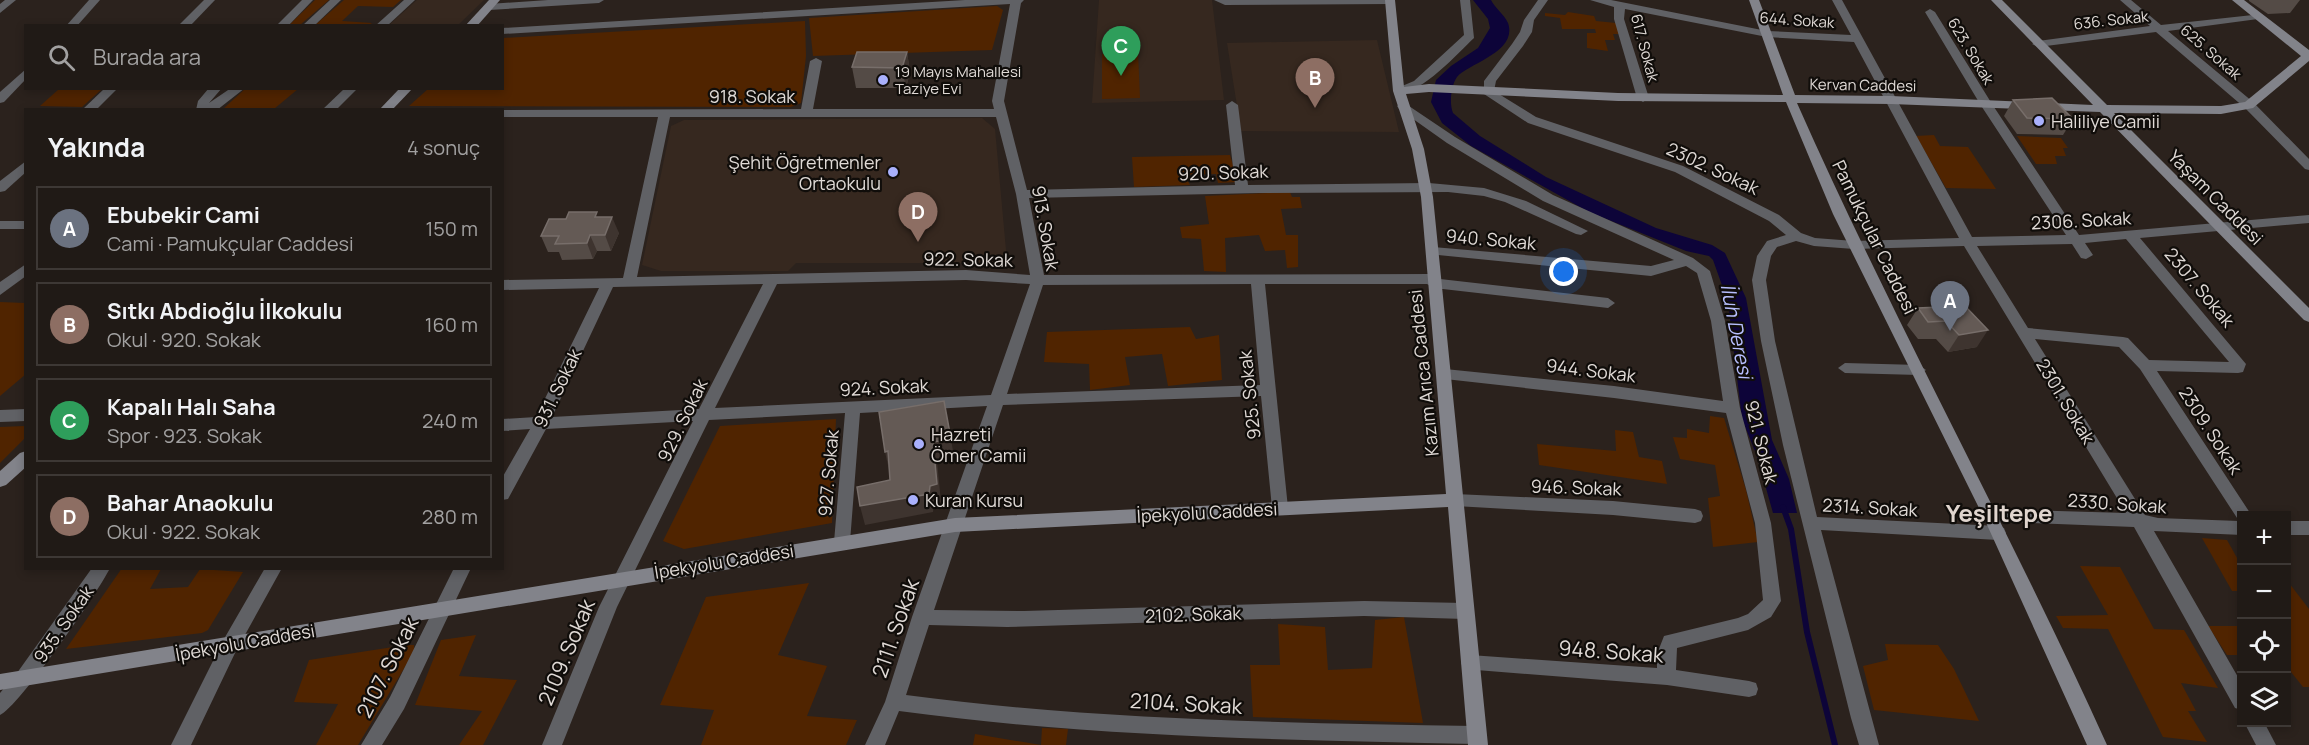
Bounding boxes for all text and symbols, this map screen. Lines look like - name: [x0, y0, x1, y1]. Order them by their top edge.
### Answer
- street label: 636. Sokak: [2073, 6, 2150, 34]
- street label: 644. Sokak: [1759, 7, 1836, 33]
- street label: 617. Sokak: [1626, 12, 1664, 85]
- street label: 623. Sokak: [1943, 14, 1999, 89]
- street label: 625. Sokak: [2176, 20, 2246, 85]
- search box: [24, 24, 504, 90]
- pin: C: [1102, 26, 1140, 76]
- icon: search: [45, 41, 78, 74]
- text: Burada ara: [93, 42, 201, 72]
- pin: B: [1296, 58, 1334, 108]
- place label: 19 Mayıs Mahallesi Taziye Evi: [895, 61, 1021, 99]
- marker: 19 Mayıs Mahallesi Taziye Evi: [876, 73, 890, 87]
- street label: Kervan Caddesi: [1809, 74, 1917, 96]
- street label: 918. Sokak: [709, 84, 796, 108]
- place label: Haliliye Camii: [2051, 109, 2160, 133]
- marker: Haliliye Camii: [2032, 114, 2046, 128]
- text: Yakında: [48, 129, 145, 165]
- text: 4 sonuç: [407, 134, 480, 161]
- street label: 2302. Sokak: [1663, 136, 1764, 200]
- street label: Yaşam Caddesi: [2163, 144, 2269, 250]
- place label: Şehit Öğretmenler Ortaokulu: [729, 150, 882, 195]
- street label: Pamukçular Caddesi: [1827, 156, 1923, 318]
- street label: 920. Sokak: [1178, 158, 1270, 186]
- marker: Şehit Öğretmenler Ortaokulu: [886, 165, 900, 179]
- street label: 913. Sokak: [1027, 184, 1065, 273]
- pin: D: [898, 192, 938, 242]
- text: Ebubekir Cami: [107, 200, 260, 230]
- street label: 2306. Sokak: [2030, 205, 2133, 235]
- text: A: [63, 215, 76, 242]
- text: 150 m: [425, 215, 478, 242]
- street label: 940. Sokak: [1445, 223, 1538, 255]
- text: Cami · Pamukçular Caddesi: [107, 230, 354, 257]
- street label: 2307. Sokak: [2160, 242, 2241, 333]
- street label: 922. Sokak: [923, 246, 1014, 272]
- your location: [1549, 257, 1578, 286]
- water label: İluh Deresi: [1715, 281, 1760, 383]
- pin: A: [1930, 282, 1970, 331]
- street label: Kazım Arıca Caddesi: [1402, 289, 1444, 457]
- text: Sıtkı Abdioğlu İlkokulu: [107, 296, 342, 326]
- text: B: [63, 311, 76, 338]
- text: 160 m: [425, 311, 478, 338]
- text: Okul · 920. Sokak: [107, 326, 261, 353]
- street label: 931. Sokak: [528, 343, 587, 432]
- street label: 925. Sokak: [1232, 348, 1266, 441]
- street label: 944. Sokak: [1545, 353, 1638, 388]
- street label: 2301. Sokak: [2031, 354, 2101, 449]
- street label: 929. Sokak: [651, 373, 713, 466]
- street label: 924. Sokak: [839, 373, 930, 401]
- street label: 2309. Sokak: [2174, 382, 2249, 479]
- text: Kapalı Halı Saha: [107, 392, 276, 422]
- street label: 921. Sokak: [1740, 398, 1784, 487]
- text: C: [62, 407, 77, 434]
- text: 240 m: [422, 407, 478, 434]
- text: Spor · 923. Sokak: [107, 422, 262, 449]
- place label: Hazreti Ömer Camii: [931, 422, 1026, 467]
- street label: 927. Sokak: [812, 428, 844, 517]
- marker: Hazreti Ömer Camii: [912, 437, 926, 451]
- street label: 946. Sokak: [1530, 473, 1623, 501]
- text: Bahar Anaokulu: [107, 488, 273, 518]
- place label: Kuran Kursu: [925, 488, 1023, 512]
- street label: 2330. Sokak: [2067, 488, 2168, 518]
- marker: Kuran Kursu: [906, 493, 920, 507]
- street label: 2314. Sokak: [1822, 493, 1919, 522]
- street label: İpekyolu Caddesi: [1136, 496, 1278, 528]
- district label: Yeşiltepe: [1946, 496, 2052, 529]
- text: D: [62, 503, 77, 530]
- text: 280 m: [422, 503, 478, 530]
- map controls: [2237, 511, 2291, 727]
- button: +: [2237, 511, 2291, 565]
- text: Okul · 922. Sokak: [107, 518, 260, 545]
- street label: İpekyolu Caddesi: [653, 538, 795, 584]
- button: −: [2237, 565, 2291, 619]
- street label: 2111. Sokak: [865, 574, 925, 681]
- street label: 935. Sokak: [28, 580, 99, 667]
- street label: 2109. Sokak: [531, 594, 601, 709]
- street label: 2102. Sokak: [1144, 600, 1243, 628]
- street label: 2107. Sokak: [350, 611, 425, 722]
- street label: İpekyolu Caddesi: [174, 618, 316, 666]
- button: locate: [2237, 619, 2291, 673]
- street label: 948. Sokak: [1558, 633, 1665, 669]
- button: layers: [2237, 673, 2291, 727]
- street label: 2104. Sokak: [1129, 686, 1243, 720]

